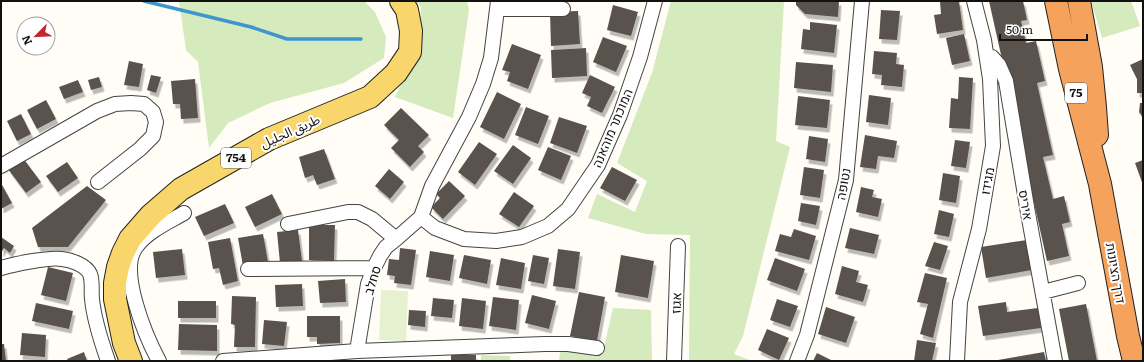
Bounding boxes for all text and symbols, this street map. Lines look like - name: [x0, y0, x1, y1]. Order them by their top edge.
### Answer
- north arrow: [16, 16, 56, 56]
- scale bar: [1000, 16, 1087, 42]
- text: 50 m: [1006, 20, 1033, 38]
- text: N: [17, 33, 35, 48]
- road number: 75: [1065, 83, 1087, 103]
- street label: המוכתר מוהאנה: [586, 85, 637, 170]
- street label: طريق الجليل: [257, 109, 323, 152]
- road number: 754: [221, 148, 251, 168]
- street label: נטופה: [830, 166, 855, 201]
- street label: מגידו: [975, 166, 998, 196]
- street label: איריס: [1014, 188, 1039, 222]
- street label: דרך הציונות: [1102, 241, 1131, 305]
- street label: סחלב: [358, 263, 385, 297]
- street label: אגוז: [666, 292, 685, 314]

